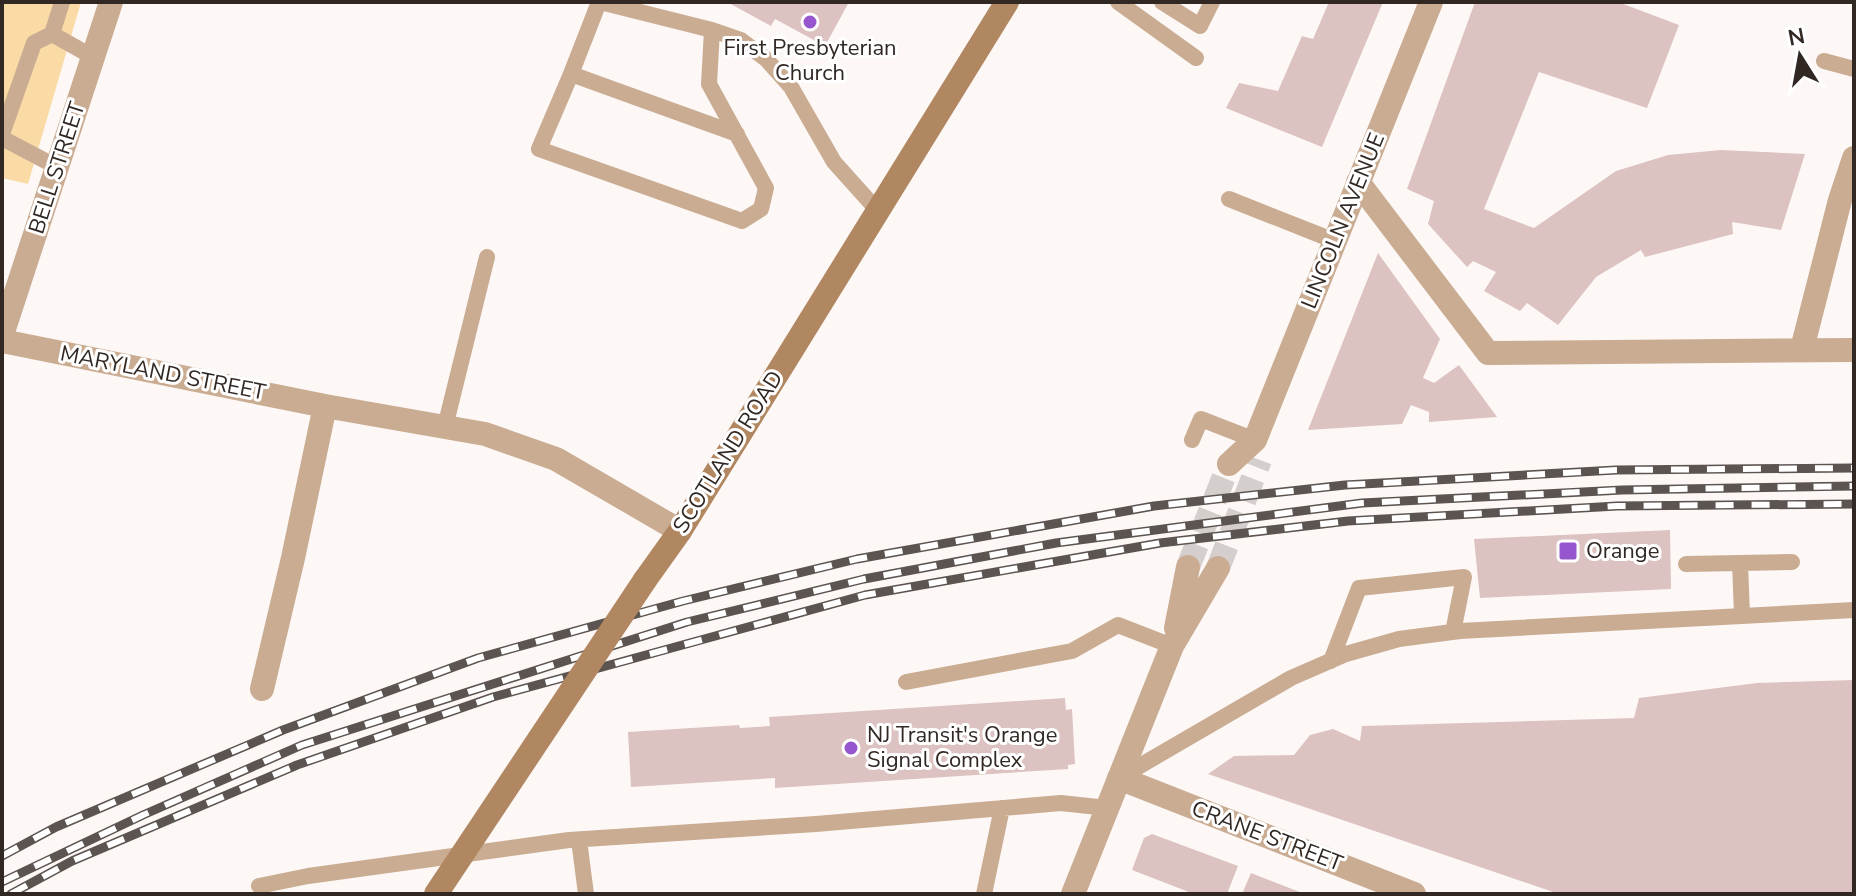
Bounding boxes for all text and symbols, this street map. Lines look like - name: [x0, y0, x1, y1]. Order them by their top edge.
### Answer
- marker: First Presbyterian Church: [801, 13, 819, 31]
- north arrow: [1760, 16, 1840, 96]
- text: N: [1785, 21, 1807, 54]
- place label: First Presbyterian Church: [723, 33, 897, 88]
- street label: BELL STREET: [22, 97, 93, 238]
- street label: LINCOLN AVENUE: [1294, 129, 1392, 313]
- street label: MARYLAND STREET: [58, 338, 269, 408]
- street label: SCOTLAND ROAD: [666, 365, 790, 539]
- place label: Orange: [1586, 536, 1659, 566]
- marker: Orange: [1557, 540, 1579, 562]
- place label: NJ Transit's Orange Signal Complex: [867, 720, 1057, 775]
- marker: NJ Transit's Orange Signal Complex: [842, 739, 860, 757]
- street label: CRANE STREET: [1187, 793, 1348, 879]

